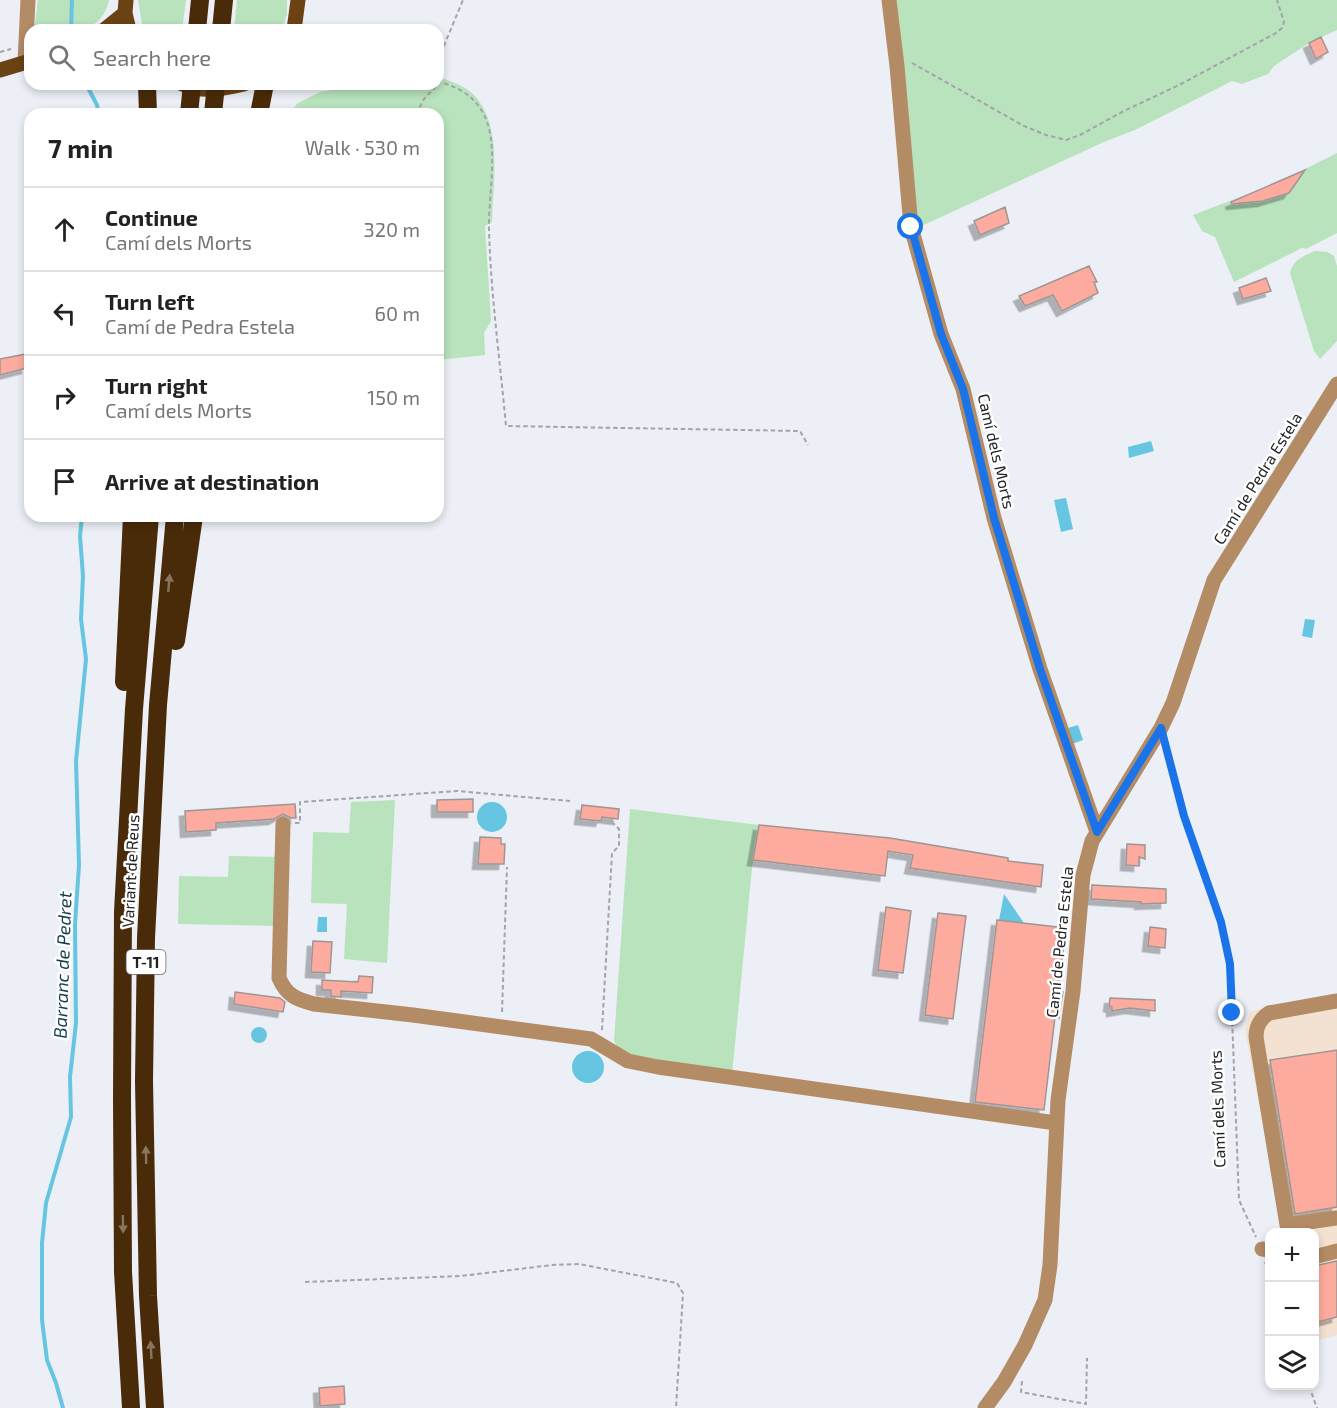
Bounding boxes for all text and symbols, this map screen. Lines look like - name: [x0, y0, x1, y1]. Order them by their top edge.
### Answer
- search box: [24, 24, 444, 90]
- icon: search: [45, 41, 78, 74]
- text: Search here: [93, 44, 211, 70]
- text: 7 min: [48, 132, 113, 163]
- text: Walk · 530 m: [305, 135, 420, 159]
- text: Continue: [105, 204, 198, 230]
- icon: ahead: [48, 213, 81, 246]
- route start: [897, 213, 923, 239]
- text: 320 m: [364, 217, 420, 241]
- text: Camí dels Morts: [105, 230, 252, 254]
- text: Turn left: [105, 288, 194, 314]
- icon: left: [48, 297, 81, 330]
- text: 60 m: [375, 301, 420, 325]
- text: Camí de Pedra Estela: [105, 314, 295, 338]
- text: Turn right: [105, 372, 207, 398]
- icon: right: [48, 381, 81, 414]
- text: 150 m: [367, 385, 420, 409]
- street label: Camí dels Morts: [975, 392, 1019, 510]
- text: Camí dels Morts: [105, 398, 252, 422]
- street label: Camí de Pedra Estela: [1209, 409, 1305, 547]
- icon: arrive: [48, 465, 81, 498]
- text: Arrive at destination: [105, 468, 319, 494]
- one-way arrow: [164, 573, 174, 592]
- street label: Variant de Reus: [118, 814, 142, 928]
- street label: Camí de Pedra Estela: [1042, 865, 1076, 1019]
- water label: Barranc de Pedret: [48, 891, 76, 1039]
- road number: T-11: [126, 950, 166, 974]
- route end: [1218, 999, 1244, 1025]
- street label: Camí dels Morts: [1205, 1050, 1229, 1168]
- one-way arrow: [141, 1145, 150, 1164]
- one-way arrow: [118, 1215, 128, 1234]
- map controls: [1265, 1228, 1319, 1390]
- button: +: [1265, 1228, 1319, 1282]
- button: −: [1265, 1282, 1319, 1336]
- button: layers: [1265, 1336, 1319, 1390]
- one-way arrow: [146, 1340, 156, 1359]

